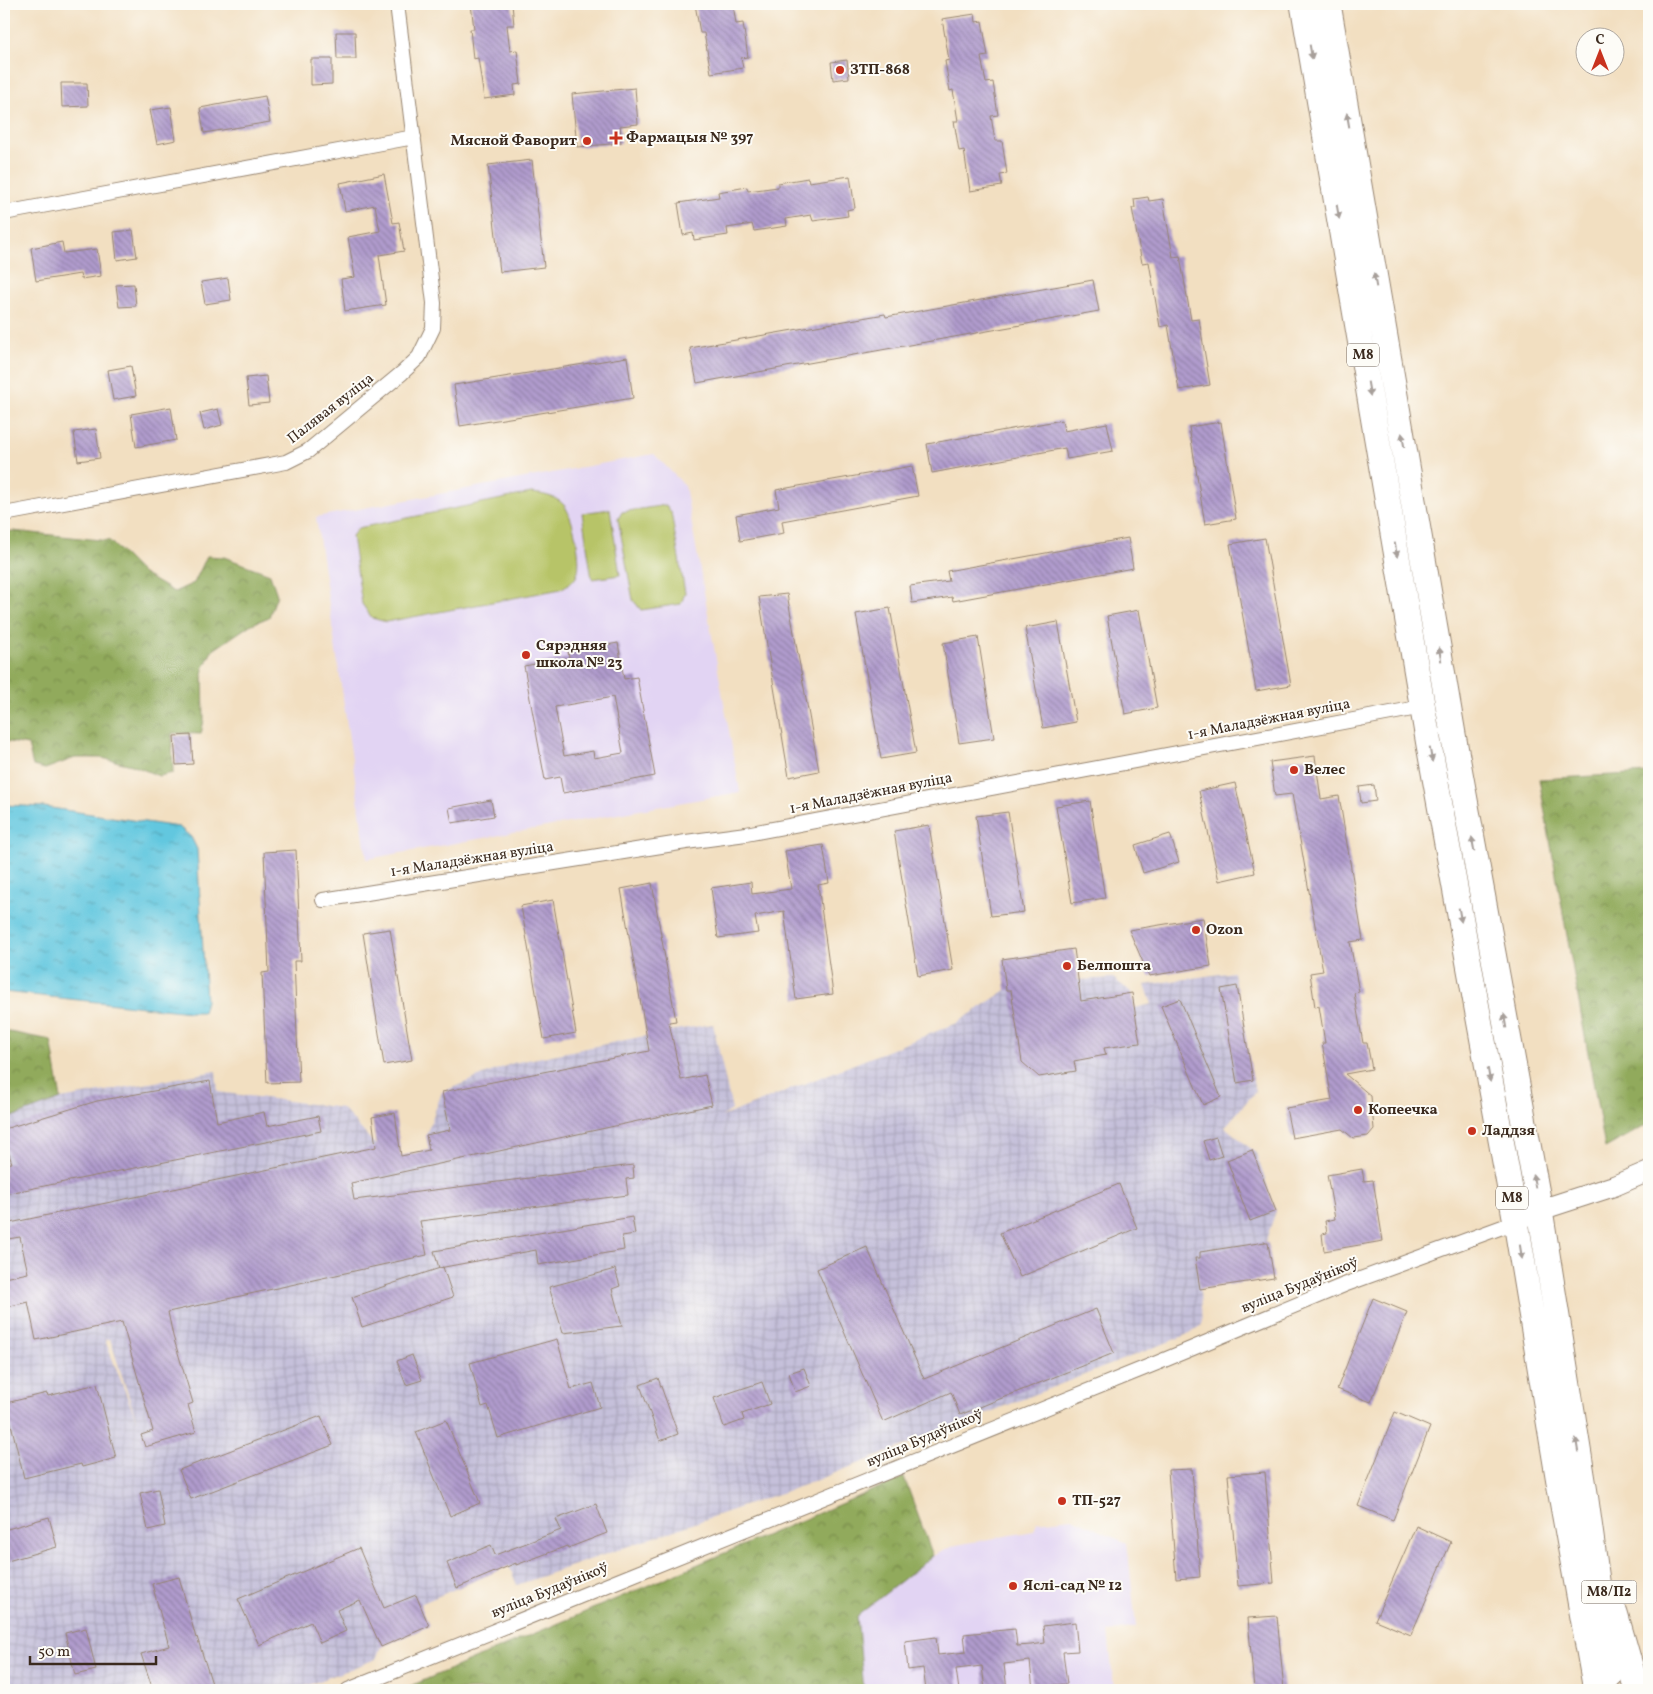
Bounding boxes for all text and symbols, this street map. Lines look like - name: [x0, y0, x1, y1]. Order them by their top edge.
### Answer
- north arrow: [1576, 28, 1626, 78]
- text: С: [1595, 31, 1605, 50]
- one-way arrow: [1308, 44, 1316, 60]
- place label: ЗТП-868: [850, 60, 910, 81]
- marker: ЗТП-868: [834, 64, 846, 76]
- one-way arrow: [1344, 111, 1352, 127]
- place label: Фармацыя № 397: [626, 128, 753, 149]
- place label: Мясной Фаворит: [451, 131, 578, 152]
- marker: Фармацыя № 397: [610, 132, 622, 144]
- marker: Мясной Фаворит: [581, 135, 593, 147]
- one-way arrow: [1335, 204, 1343, 220]
- one-way arrow: [1371, 272, 1379, 288]
- road number: М8: [1347, 344, 1379, 366]
- street label: Палявая вуліца: [283, 369, 379, 449]
- one-way arrow: [1365, 382, 1373, 398]
- one-way arrow: [1398, 432, 1406, 448]
- one-way arrow: [1392, 542, 1400, 558]
- place label: Сярэдняя школа № 23: [536, 636, 623, 674]
- one-way arrow: [1435, 646, 1443, 662]
- marker: Сярэдняя школа № 23: [520, 649, 532, 661]
- street label: 1-я Маладзёжная вуліца: [1186, 694, 1352, 746]
- one-way arrow: [1427, 748, 1435, 764]
- place label: Велес: [1304, 760, 1345, 781]
- marker: Велес: [1288, 764, 1300, 776]
- street label: 1-я Маладзёжная вуліца: [788, 768, 954, 820]
- one-way arrow: [1468, 836, 1476, 852]
- street label: 1-я Маладзёжная вуліца: [389, 837, 555, 883]
- one-way arrow: [1456, 908, 1464, 923]
- place label: Ozon: [1206, 920, 1243, 941]
- marker: Ozon: [1190, 924, 1202, 936]
- place label: Белпошта: [1077, 956, 1151, 977]
- marker: Белпошта: [1061, 960, 1073, 972]
- one-way arrow: [1501, 1013, 1509, 1029]
- one-way arrow: [1486, 1067, 1494, 1083]
- place label: Копеечка: [1368, 1100, 1438, 1121]
- marker: Копеечка: [1352, 1104, 1364, 1116]
- place label: Ладдзя: [1482, 1121, 1536, 1142]
- marker: Ладдзя: [1466, 1125, 1478, 1137]
- one-way arrow: [1530, 1173, 1538, 1188]
- road number: М8: [1496, 1186, 1528, 1210]
- one-way arrow: [1518, 1244, 1526, 1260]
- street label: вуліца Будаўнікоў: [1238, 1253, 1362, 1319]
- street label: вуліца Будаўнікоў: [863, 1405, 987, 1473]
- one-way arrow: [1573, 1436, 1581, 1452]
- place label: ТП-527: [1072, 1491, 1121, 1512]
- marker: ТП-527: [1056, 1495, 1068, 1507]
- street label: вуліца Будаўнікоў: [488, 1558, 612, 1624]
- place label: Яслі-сад № 12: [1023, 1576, 1122, 1597]
- marker: Яслі-сад № 12: [1007, 1580, 1019, 1592]
- road number: М8/П2: [1582, 1580, 1636, 1604]
- scale bar: [30, 1634, 156, 1666]
- text: 50 m: [38, 1642, 70, 1663]

